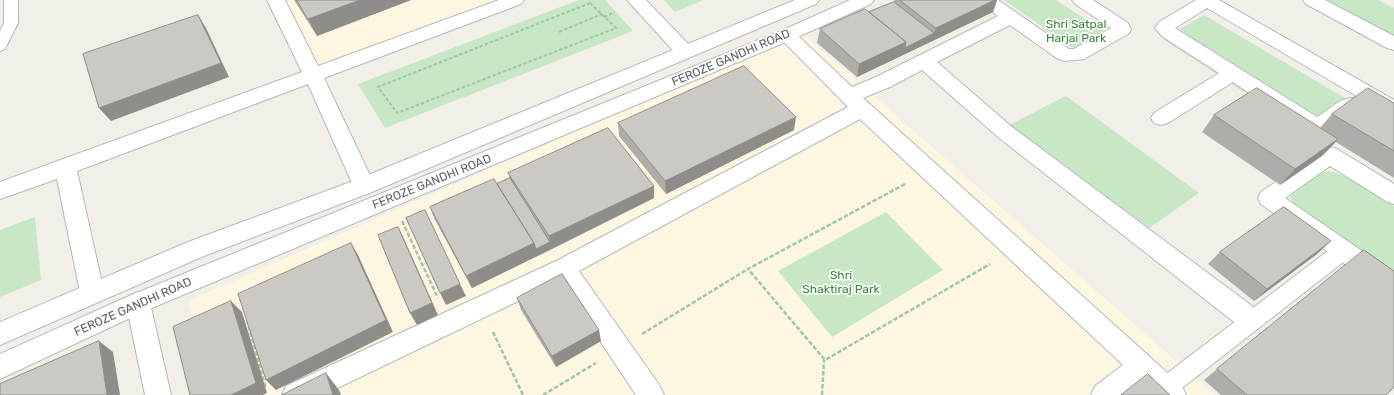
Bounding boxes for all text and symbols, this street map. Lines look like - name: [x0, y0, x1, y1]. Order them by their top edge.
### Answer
- park label: Shri Satpal Harjai Park: [1046, 18, 1106, 46]
- street label: FEROZE GANDHI ROAD: [670, 27, 792, 89]
- street label: FEROZE GANDHI ROAD: [370, 152, 494, 212]
- park label: Shri Shaktiraj Park: [802, 269, 880, 297]
- street label: FEROZE GANDHI ROAD: [72, 275, 194, 339]

